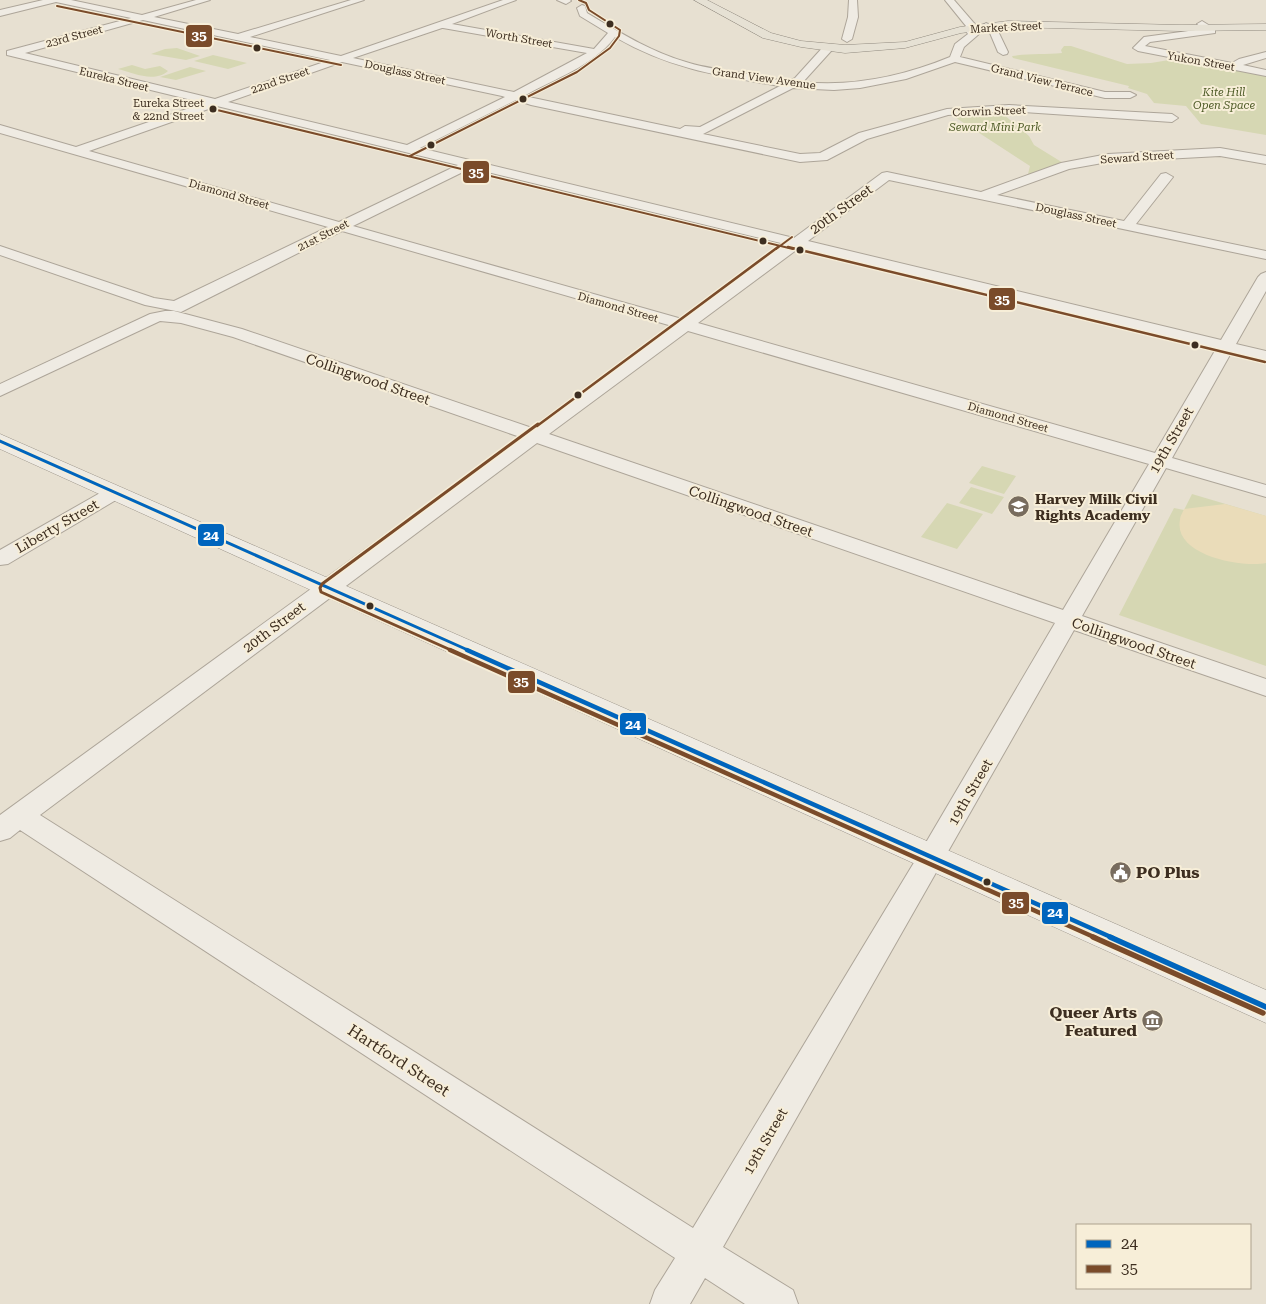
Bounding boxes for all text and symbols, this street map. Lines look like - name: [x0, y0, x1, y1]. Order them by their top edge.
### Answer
- unlabelled marker: [605, 19, 615, 29]
- street label: Market Street: [970, 19, 1042, 36]
- street label: 23rd Street: [44, 23, 104, 50]
- line badge: 35: [185, 24, 213, 48]
- street label: Worth Street: [484, 26, 553, 51]
- text: 35: [191, 27, 207, 43]
- unlabelled marker: [252, 43, 262, 53]
- street label: Yukon Street: [1166, 49, 1236, 74]
- street label: Douglass Street: [363, 58, 447, 87]
- street label: Grand View Terrace: [990, 62, 1094, 99]
- street label: 22nd Street: [249, 64, 311, 97]
- street label: Eureka Street: [78, 65, 150, 94]
- street label: Grand View Avenue: [711, 65, 817, 92]
- park label: Kite Hill Open Space: [1193, 86, 1255, 112]
- unlabelled marker: [518, 94, 528, 104]
- place label: Eureka Street & 22nd Street: [132, 97, 204, 123]
- marker: Eureka Street & 22nd Street: [208, 104, 218, 114]
- street label: Corwin Street: [952, 104, 1026, 119]
- park label: Seward Mini Park: [948, 121, 1041, 134]
- unlabelled marker: [426, 140, 436, 150]
- street label: Seward Street: [1100, 148, 1174, 167]
- line badge: 35: [462, 160, 490, 184]
- text: 35: [468, 164, 484, 180]
- street label: Diamond Street: [187, 177, 271, 212]
- street label: 20th Street: [807, 181, 875, 237]
- street label: Douglass Street: [1034, 201, 1118, 230]
- street label: 21st Street: [295, 217, 351, 254]
- unlabelled marker: [758, 236, 768, 246]
- unlabelled marker: [795, 245, 805, 255]
- line badge: 35: [988, 287, 1016, 311]
- street label: Diamond Street: [576, 290, 660, 325]
- text: 35: [994, 291, 1010, 307]
- unlabelled marker: [1190, 340, 1200, 350]
- street label: Collingwood Street: [304, 350, 432, 408]
- unlabelled marker: [573, 390, 583, 400]
- street label: Diamond Street: [966, 400, 1050, 435]
- street label: 19th Street: [1146, 404, 1196, 476]
- street label: Collingwood Street: [687, 482, 815, 540]
- place label: Harvey Milk Civil Rights Academy: [1035, 491, 1158, 523]
- school or university icon: Harvey Milk Civil Rights Academy: [1007, 495, 1031, 519]
- street label: Liberty Street: [13, 496, 101, 556]
- line badge: 24: [197, 523, 225, 547]
- text: 24: [203, 527, 219, 543]
- street label: 20th Street: [240, 598, 308, 656]
- unlabelled marker: [365, 601, 375, 611]
- street label: Collingwood Street: [1070, 614, 1198, 672]
- line badge: 35: [507, 670, 536, 694]
- text: 35: [513, 673, 529, 689]
- line badge: 24: [619, 712, 647, 736]
- text: 24: [625, 716, 641, 732]
- street label: 19th Street: [945, 756, 995, 828]
- public building icon: PO Plus: [1108, 860, 1132, 884]
- place label: PO Plus: [1136, 863, 1200, 882]
- unlabelled marker: [982, 877, 992, 887]
- line badge: 35: [1001, 891, 1030, 915]
- text: 35: [1008, 894, 1024, 910]
- line badge: 24: [1041, 901, 1069, 925]
- text: 24: [1047, 904, 1063, 920]
- place label: Queer Arts Featured: [1049, 1003, 1137, 1040]
- museum icon: Queer Arts Featured: [1141, 1009, 1165, 1033]
- street label: Hartford Street: [344, 1021, 453, 1100]
- street label: 19th Street: [740, 1105, 790, 1177]
- legend: [1076, 1224, 1251, 1289]
- text: 24: [1121, 1235, 1138, 1253]
- text: 35: [1121, 1260, 1138, 1278]

